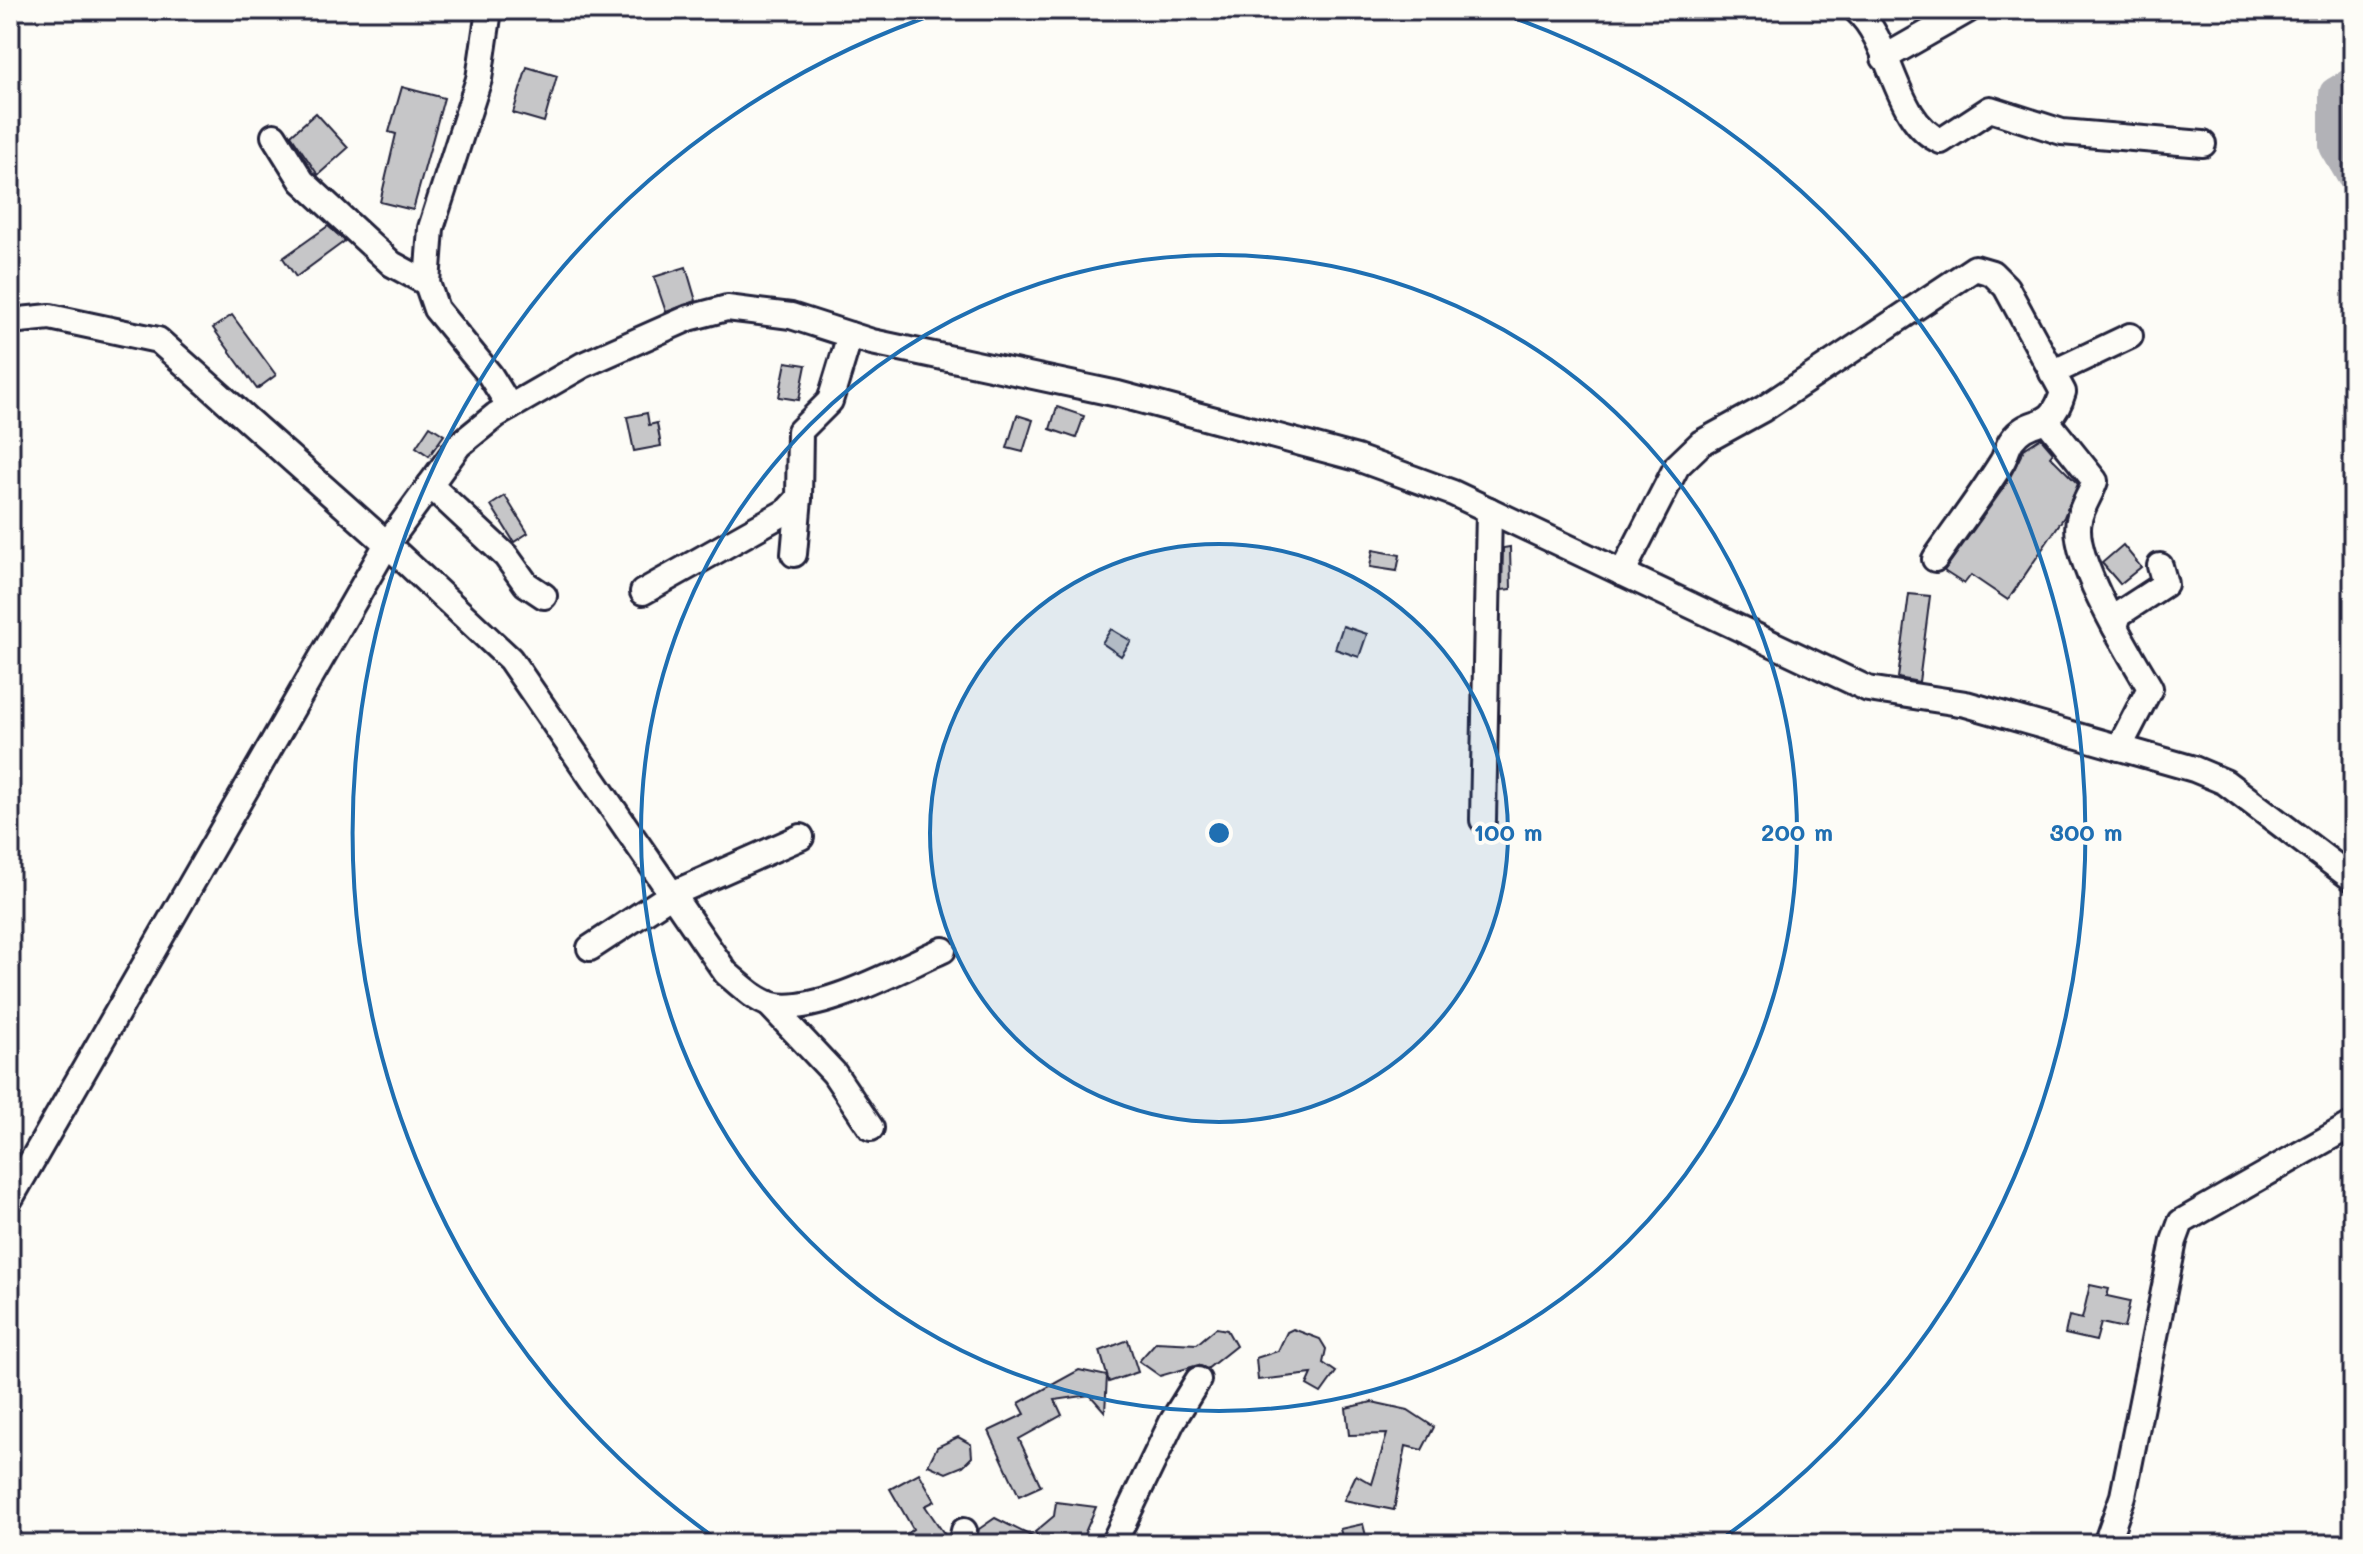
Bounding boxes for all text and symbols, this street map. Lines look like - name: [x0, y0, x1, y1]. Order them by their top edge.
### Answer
- text: 100 m: [1473, 816, 1543, 847]
- text: 200 m: [1761, 816, 1833, 847]
- text: 300 m: [2050, 816, 2122, 847]
- centre of rings: [1205, 819, 1233, 847]

